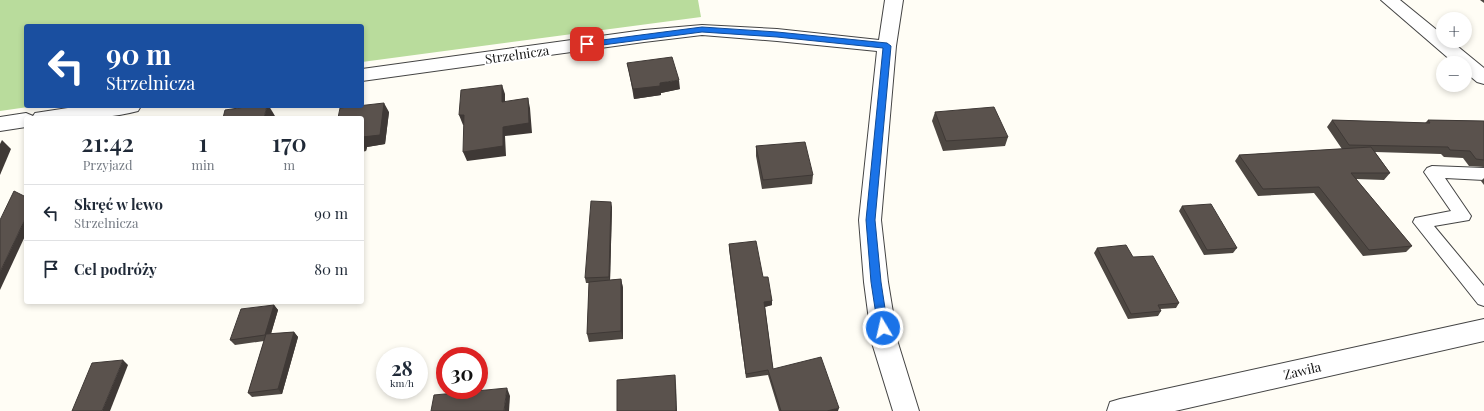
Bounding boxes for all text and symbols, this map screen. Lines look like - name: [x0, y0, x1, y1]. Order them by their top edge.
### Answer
- map controls: [1436, 12, 1472, 92]
- button: +: [1436, 12, 1472, 48]
- pin: [570, 27, 604, 61]
- icon: arrive: [576, 33, 598, 55]
- text: 90 m: [106, 35, 171, 72]
- icon: left: [40, 40, 92, 92]
- street label: Strzelnicza: [484, 41, 551, 67]
- button: −: [1436, 56, 1472, 92]
- text: Strzelnicza: [106, 71, 195, 95]
- text: 21:42: [81, 126, 134, 158]
- text: 1: [198, 126, 207, 158]
- text: 170: [272, 126, 307, 158]
- text: Przyjazd: [83, 156, 133, 173]
- text: min: [191, 156, 215, 173]
- text: m: [283, 156, 295, 173]
- text: Skręć w lewo: [74, 194, 163, 214]
- icon: left: [40, 202, 62, 224]
- text: 90 m: [314, 203, 348, 223]
- text: Strzelnicza: [74, 214, 138, 231]
- icon: arrive: [40, 258, 62, 280]
- text: Cel podróży: [74, 259, 157, 279]
- text: 80 m: [314, 259, 348, 279]
- position arrow: [862, 307, 904, 349]
- speed limit sign: 30: [436, 347, 488, 399]
- text: 28: [391, 354, 413, 381]
- street label: Zawiła: [1281, 357, 1323, 383]
- text: km/h: [390, 376, 414, 390]

